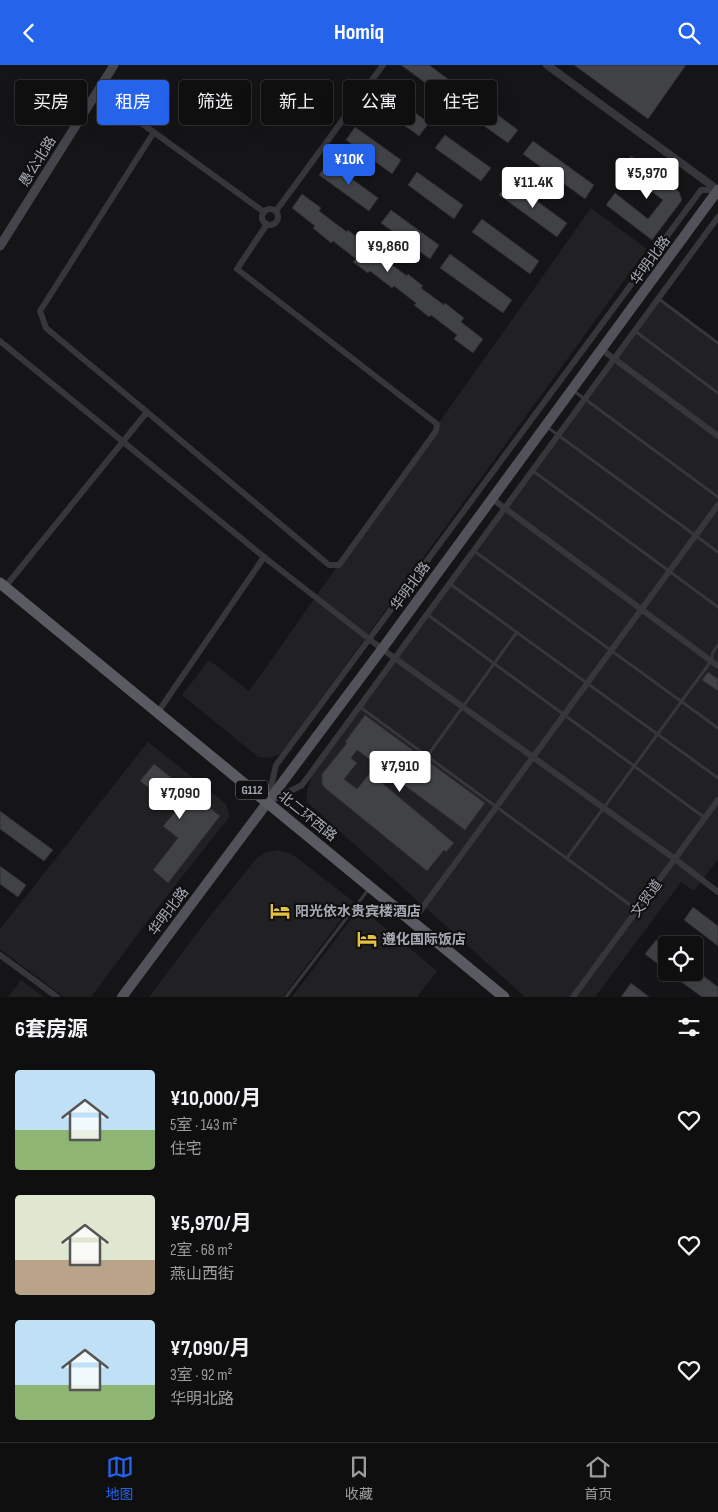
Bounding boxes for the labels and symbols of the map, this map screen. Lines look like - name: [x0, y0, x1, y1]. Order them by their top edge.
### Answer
- street label: 愚公北路: [15, 133, 59, 190]
- pin: ¥10K: [319, 143, 379, 186]
- pin: ¥5,970: [606, 157, 688, 200]
- pin: ¥11.4K: [492, 167, 574, 209]
- pin: ¥9,860: [347, 231, 429, 273]
- street label: 华明北路: [627, 233, 674, 288]
- street label: 华明北路: [387, 559, 434, 614]
- pin: ¥7,910: [359, 751, 441, 793]
- pin: ¥7,090: [139, 777, 221, 820]
- road number: G112: [236, 781, 268, 799]
- street label: 北二环西路: [275, 788, 340, 845]
- street label: 文贸道: [627, 876, 666, 920]
- street label: 华明北路: [145, 884, 192, 939]
- hotel icon: 阳光依水贵宾楼酒店: [269, 900, 291, 922]
- place label: 阳光依水贵宾楼酒店: [295, 903, 421, 920]
- hotel icon: 遵化国际饭店: [356, 928, 378, 950]
- place label: 遵化国际饭店: [382, 931, 466, 948]

